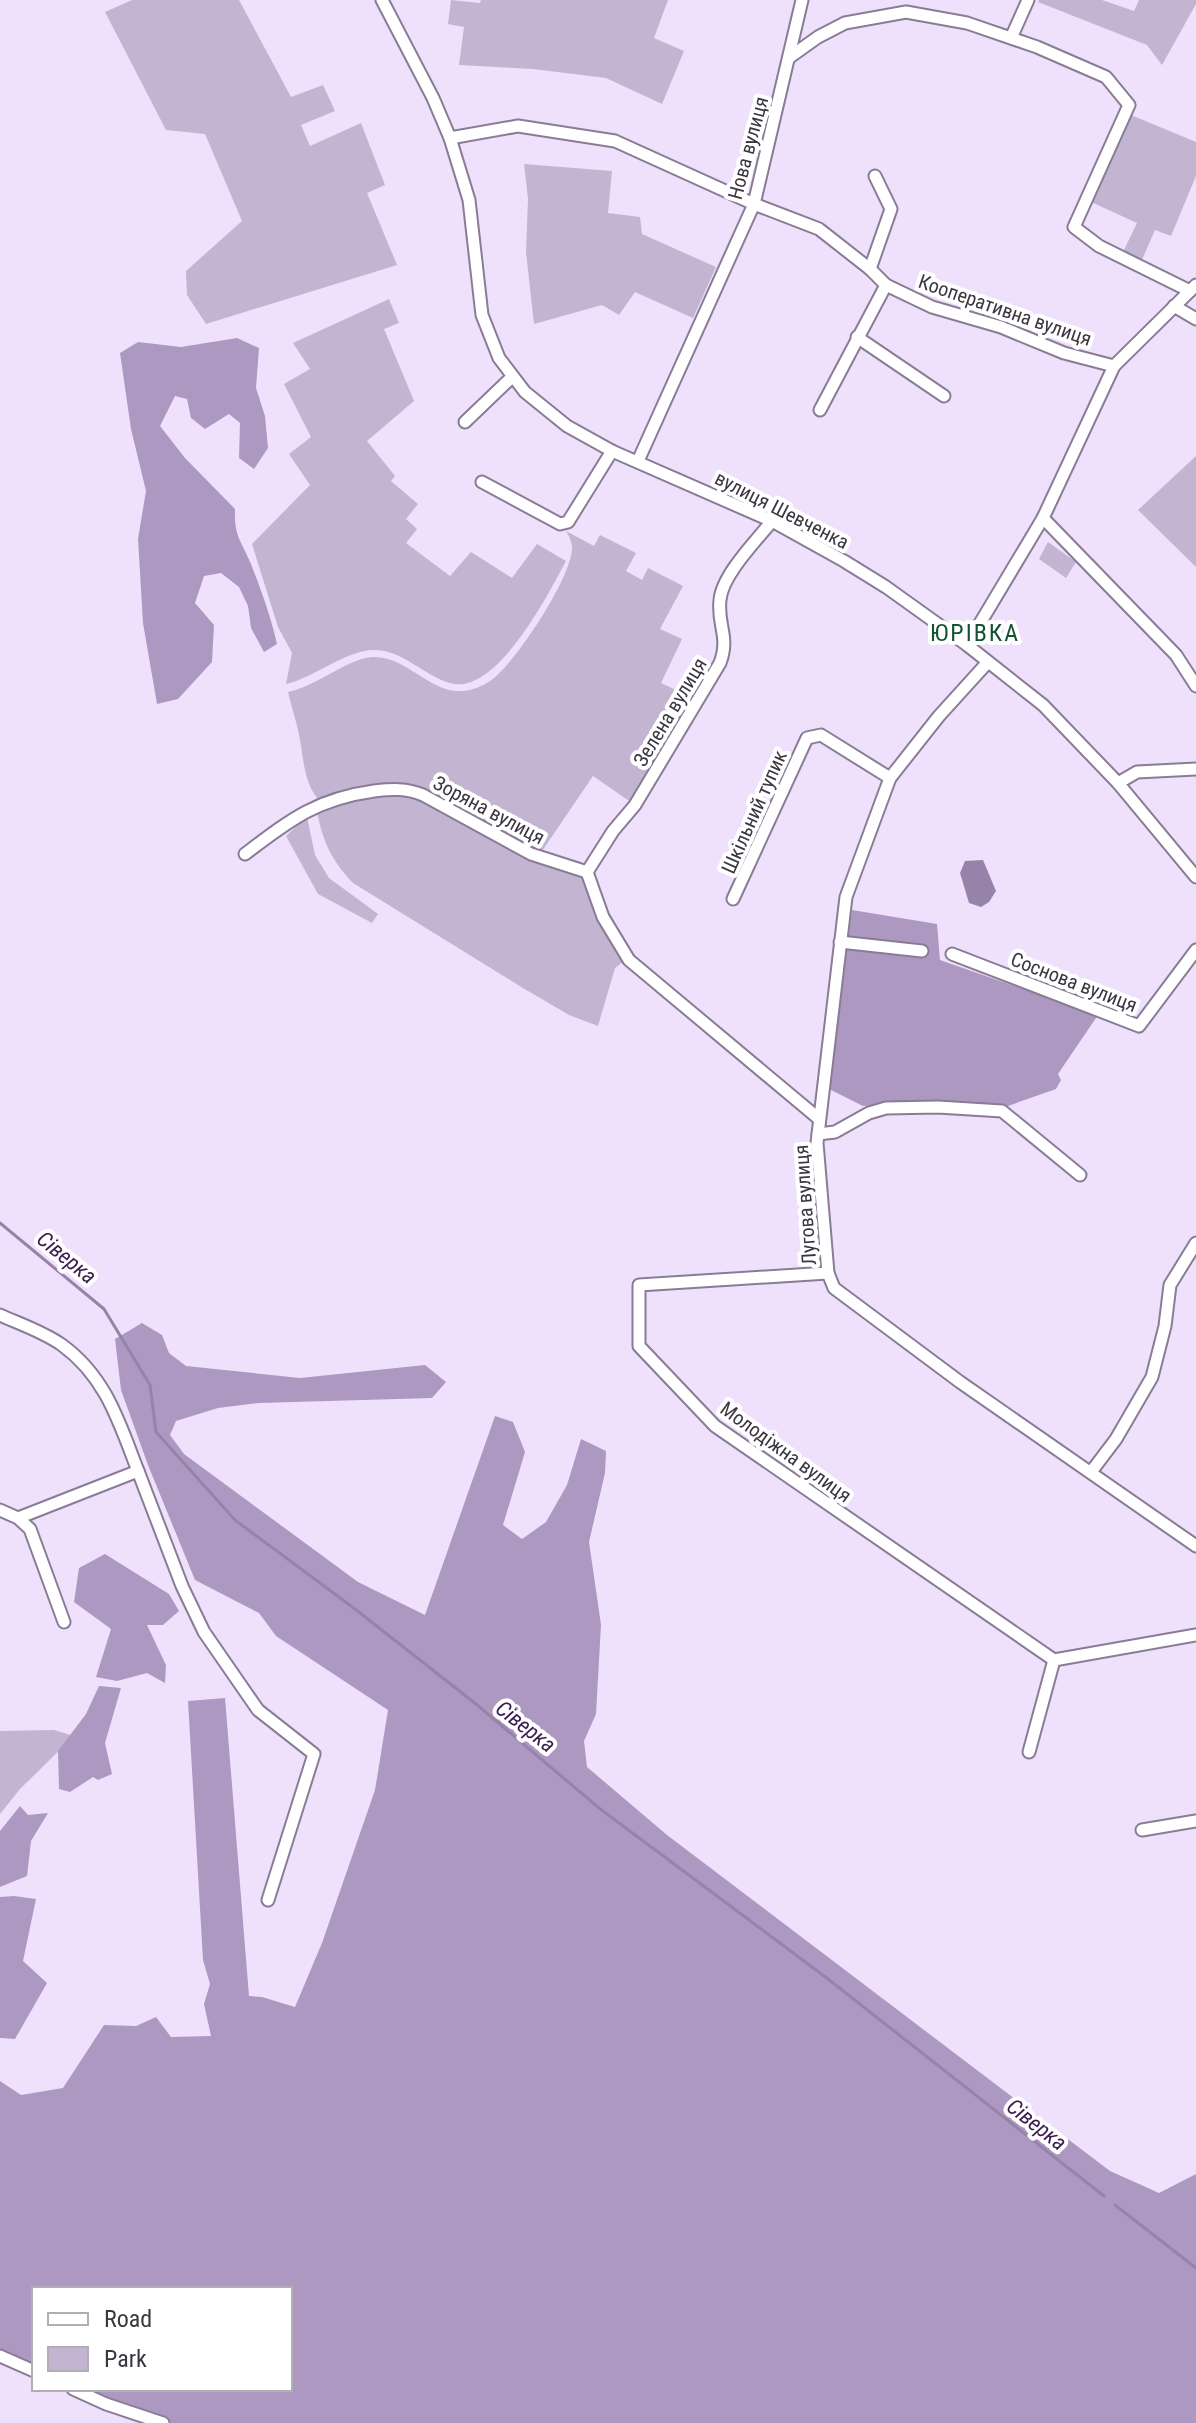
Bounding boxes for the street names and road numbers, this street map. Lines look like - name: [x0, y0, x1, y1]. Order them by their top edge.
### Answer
- street label: Нова вулиця: [723, 94, 773, 202]
- street label: Кооперативна вулиця: [915, 269, 1095, 351]
- street label: вулиця Шевченка: [711, 466, 853, 554]
- street label: Зелена вулиця: [628, 653, 712, 771]
- street label: Шкільний тупик: [716, 746, 792, 877]
- street label: Зоряна вулиця: [429, 771, 549, 849]
- street label: Соснова вулиця: [1007, 947, 1141, 1017]
- street label: Лугова вулиця: [789, 1144, 821, 1266]
- street label: Молодіжна вулиця: [716, 1396, 856, 1508]

